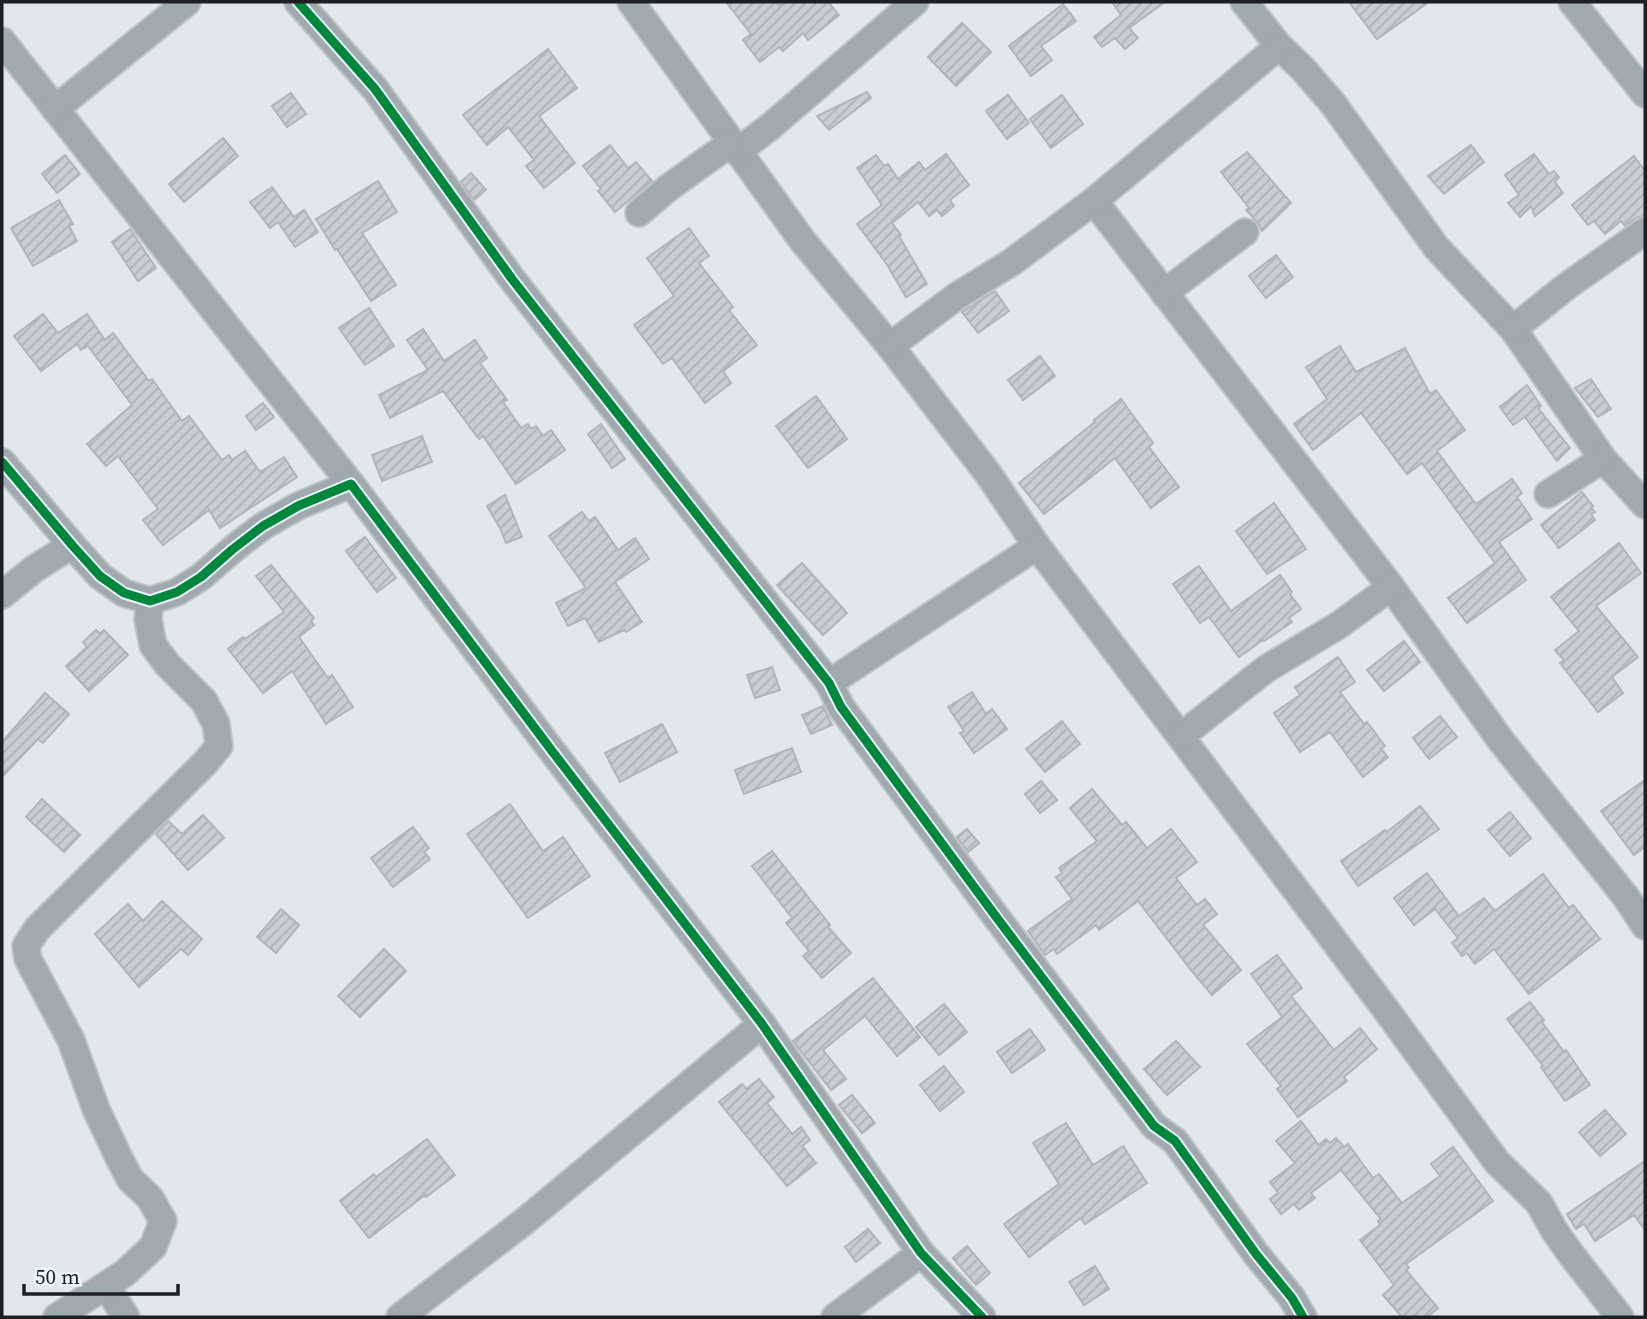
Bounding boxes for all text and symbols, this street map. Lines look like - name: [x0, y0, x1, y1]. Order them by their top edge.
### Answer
- scale bar: [24, 1252, 178, 1296]
- text: 50 m: [35, 1262, 80, 1291]

